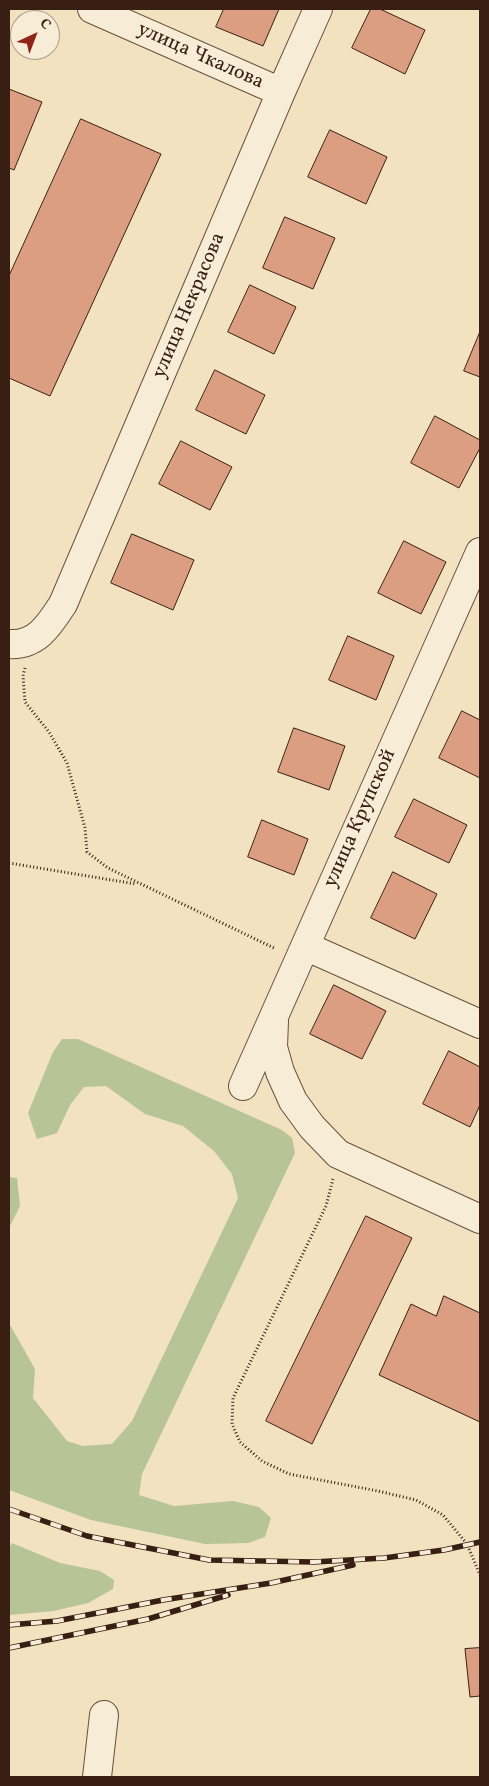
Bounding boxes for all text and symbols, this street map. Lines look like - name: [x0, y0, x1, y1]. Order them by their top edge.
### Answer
- north arrow: [10, 10, 60, 60]
- text: С: [35, 14, 55, 34]
- street label: улица Чкалова: [133, 18, 267, 96]
- street label: улица Некрасова: [148, 230, 232, 382]
- street label: улица Крупской: [320, 746, 402, 892]

